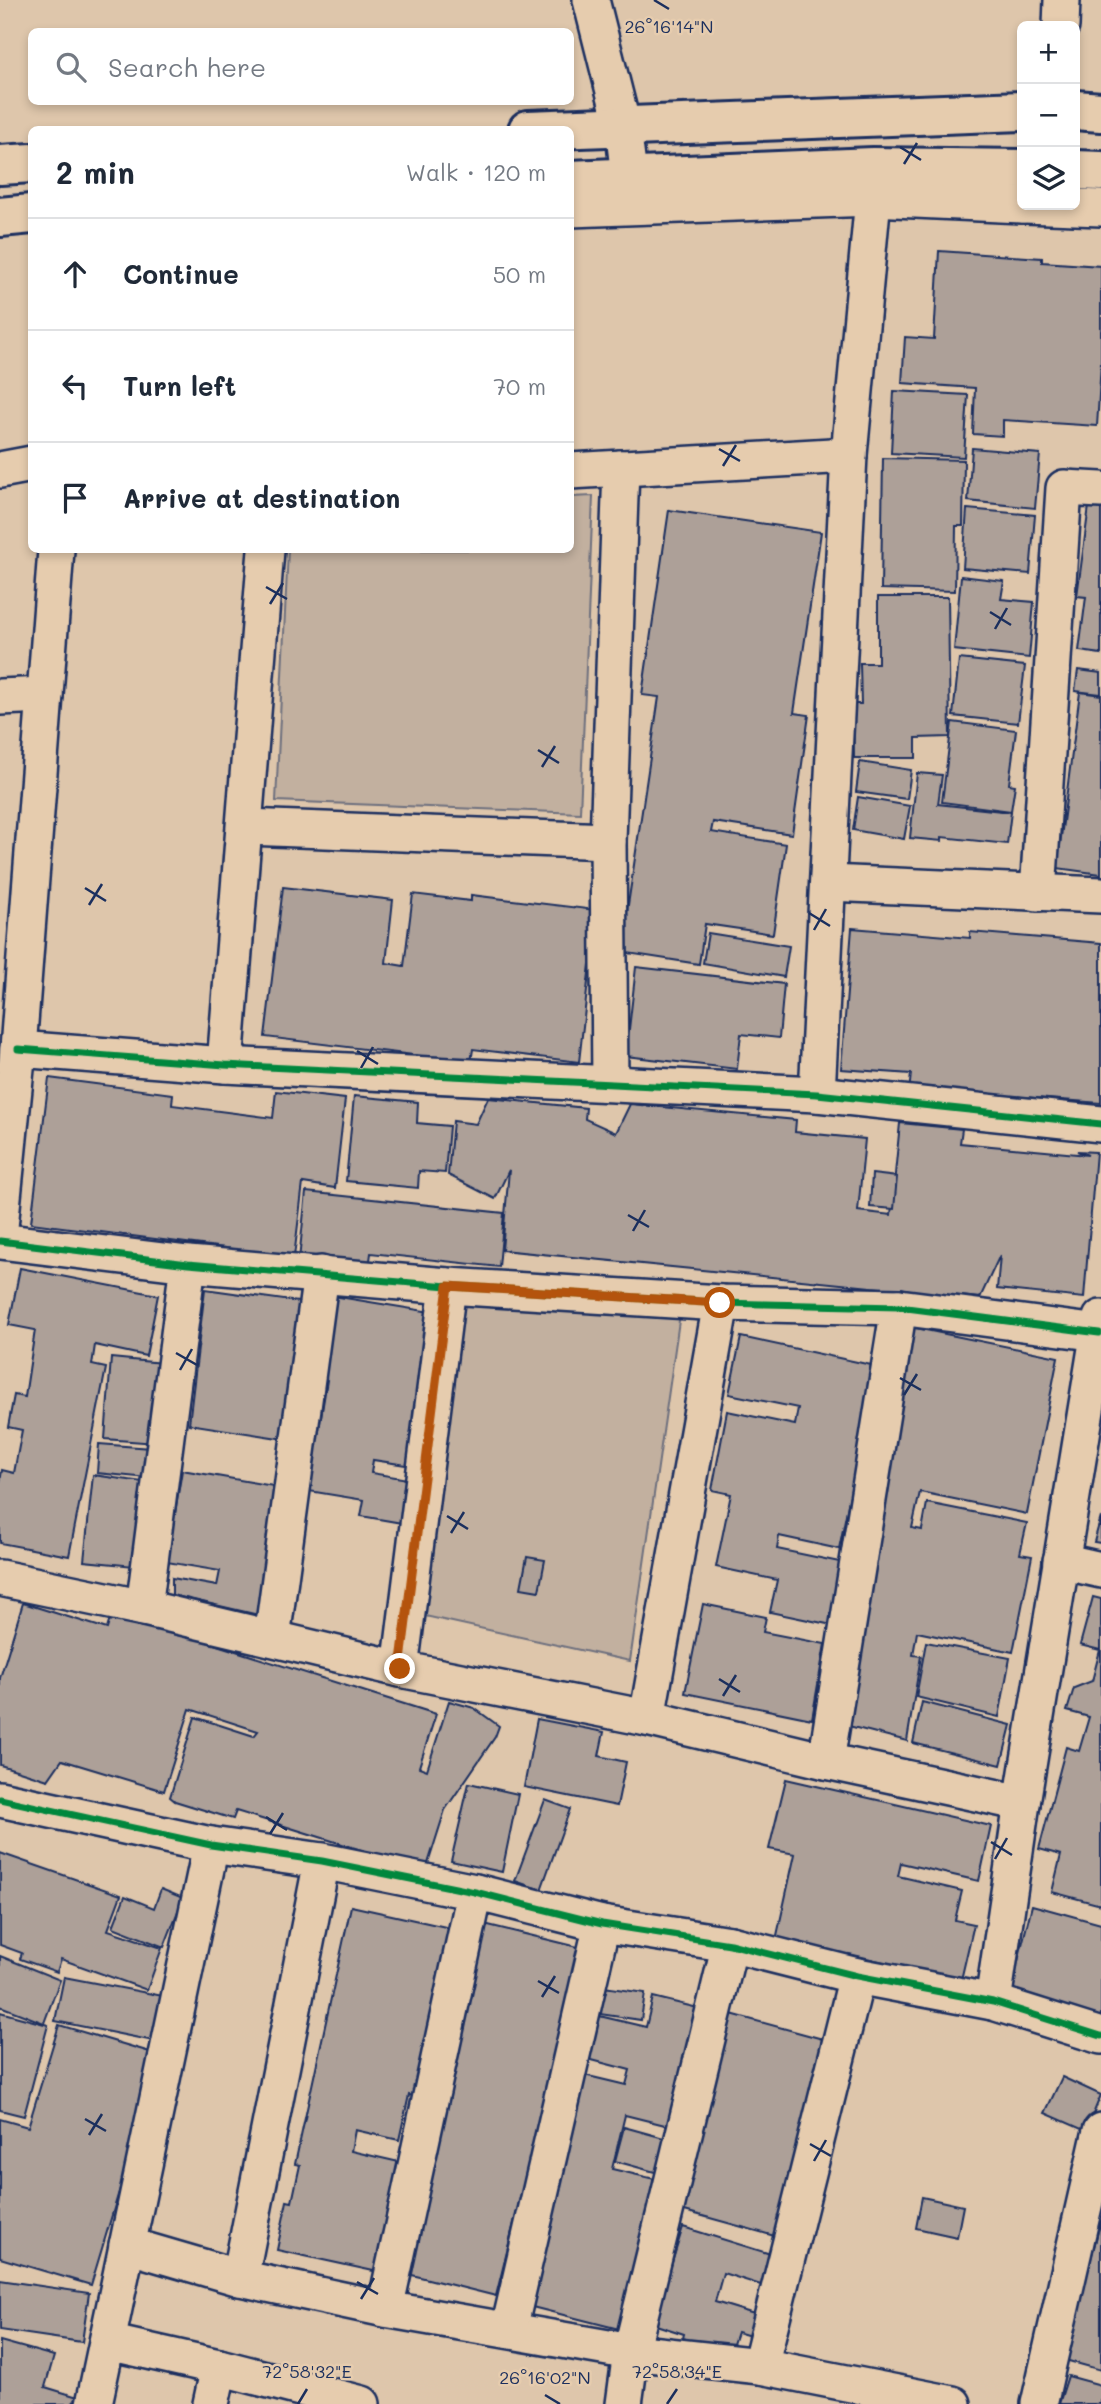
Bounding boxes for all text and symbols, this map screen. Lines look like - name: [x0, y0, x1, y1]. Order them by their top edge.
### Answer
- text: 26°16'14"N: [625, 14, 713, 38]
- map controls: [1017, 21, 1080, 210]
- button: +: [1017, 21, 1080, 84]
- search box: [28, 28, 574, 105]
- icon: search: [52, 48, 90, 86]
- text: Search here: [108, 50, 266, 84]
- button: −: [1017, 84, 1080, 147]
- button: layers: [1017, 147, 1080, 210]
- text: 2 min: [56, 152, 135, 192]
- text: Walk · 120 m: [406, 157, 546, 187]
- icon: ahead: [56, 255, 94, 293]
- text: Continue: [123, 257, 239, 291]
- text: 50 m: [493, 259, 546, 289]
- icon: left: [56, 367, 94, 405]
- text: Turn left: [123, 369, 236, 403]
- text: 70 m: [493, 371, 546, 401]
- icon: arrive: [56, 479, 94, 517]
- text: Arrive at destination: [123, 481, 400, 515]
- route start: [704, 1287, 735, 1318]
- route end: [384, 1653, 415, 1684]
- text: 72°58'32"E: [262, 2359, 352, 2383]
- text: 72°58'34"E: [632, 2359, 722, 2383]
- text: 26°16'02"N: [499, 2365, 591, 2389]

